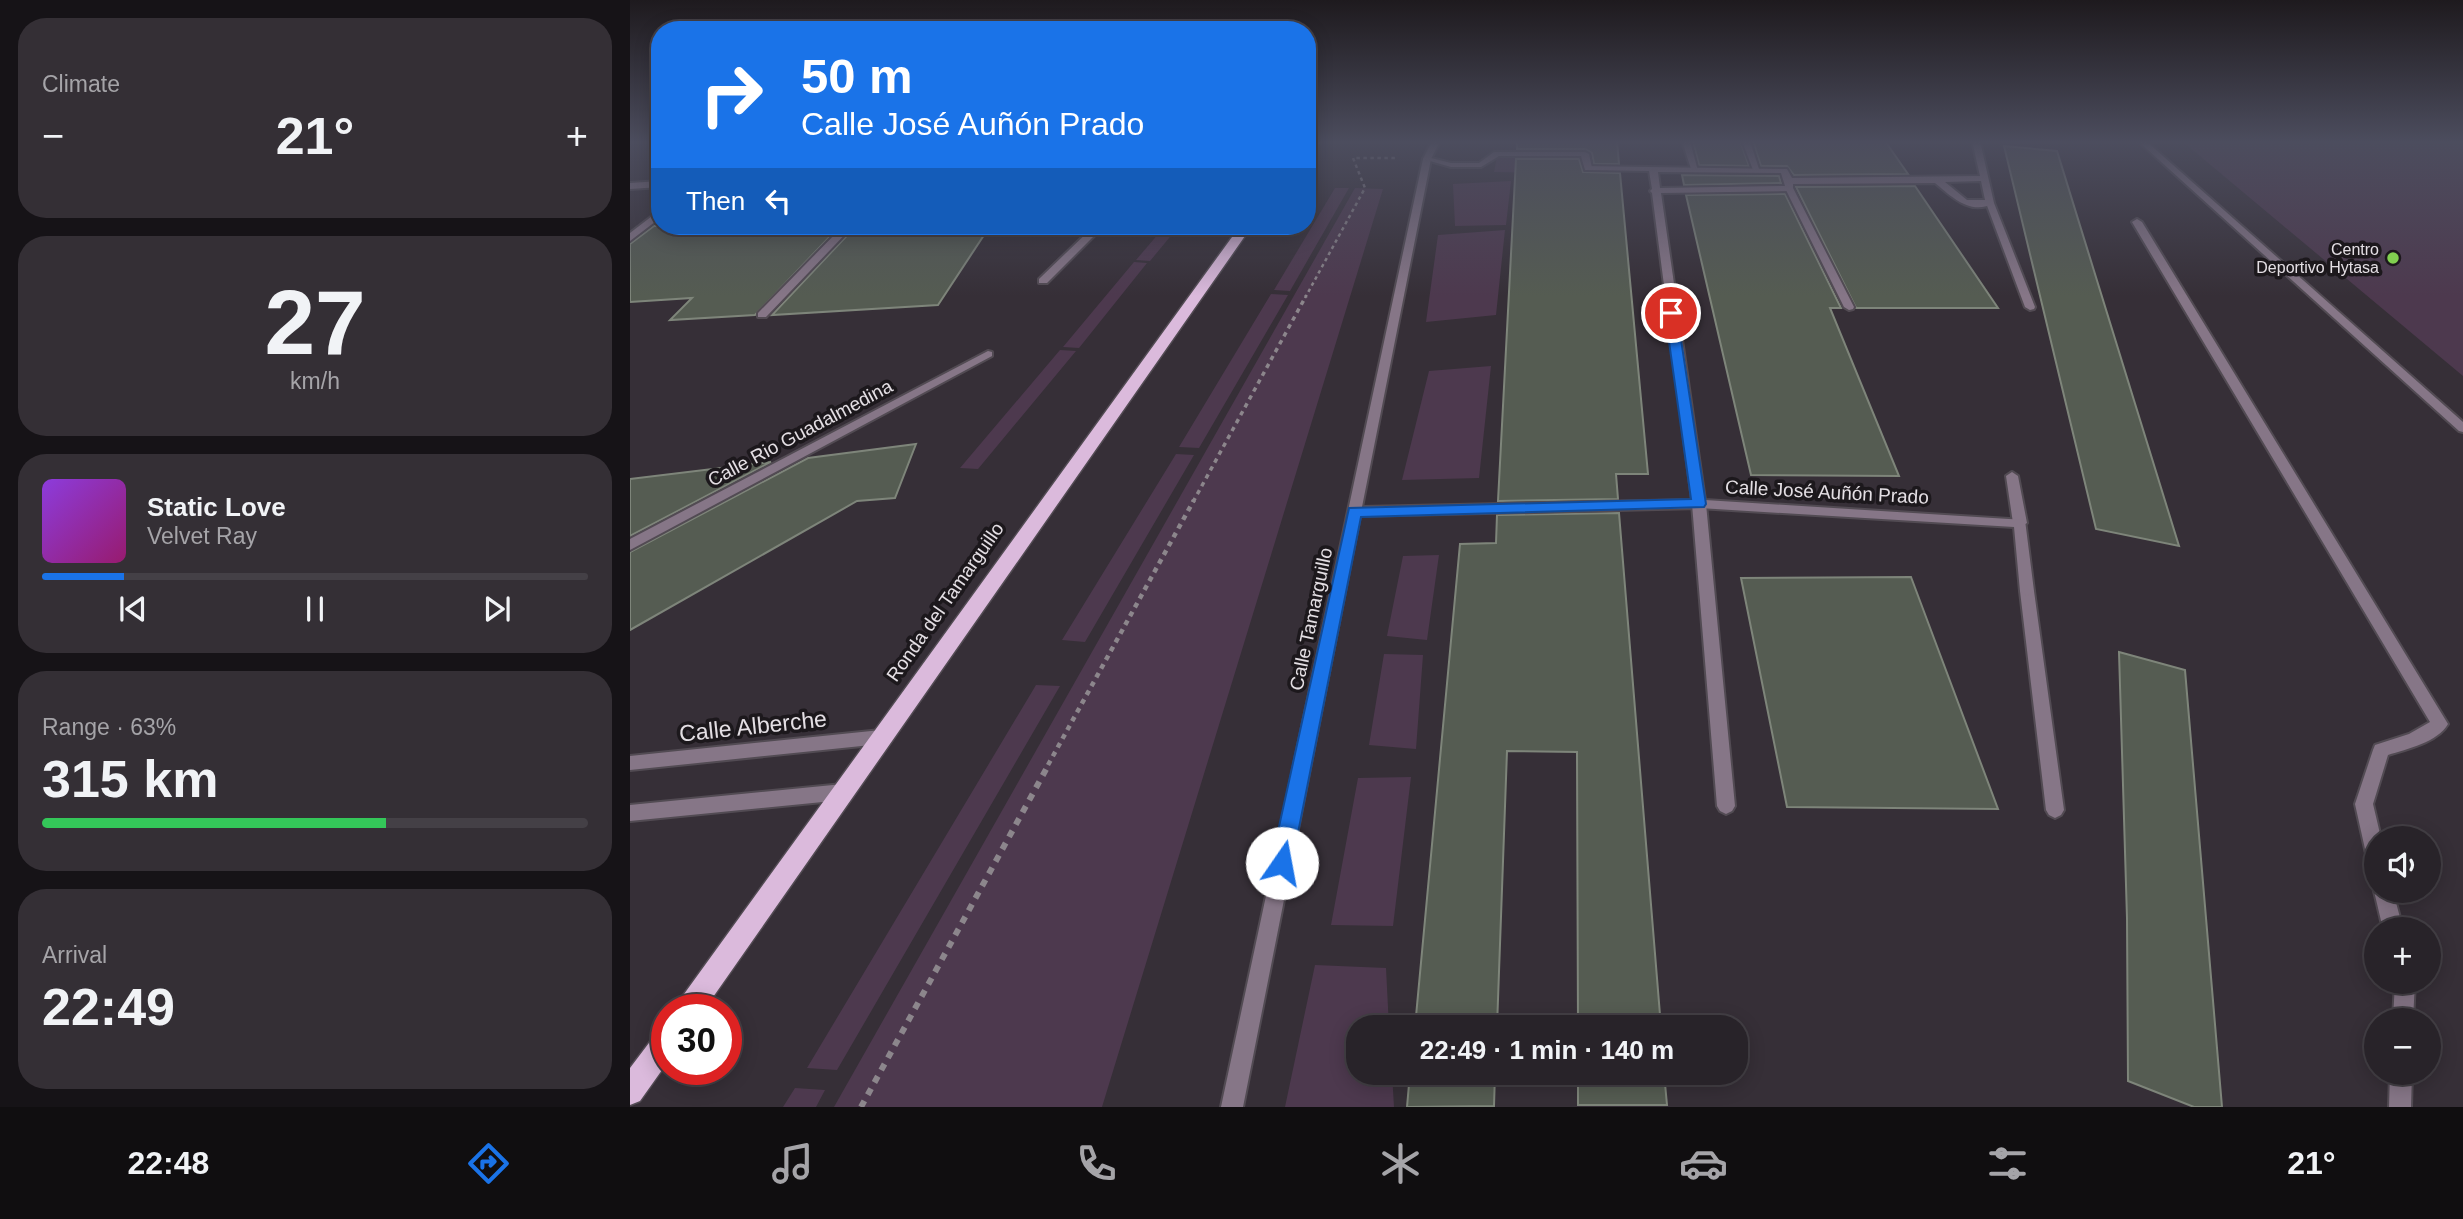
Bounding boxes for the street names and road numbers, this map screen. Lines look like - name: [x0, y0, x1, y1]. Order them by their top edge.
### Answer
- street label: Calle Rio Guadalmedina: [704, 375, 896, 491]
- street label: Calle José Auñón Prado: [1725, 476, 1929, 508]
- street label: Ronda del Tamarguillo: [882, 519, 1008, 685]
- street label: Calle Tamarguillo: [1286, 546, 1336, 692]
- street label: Calle Alberche: [678, 705, 828, 747]

